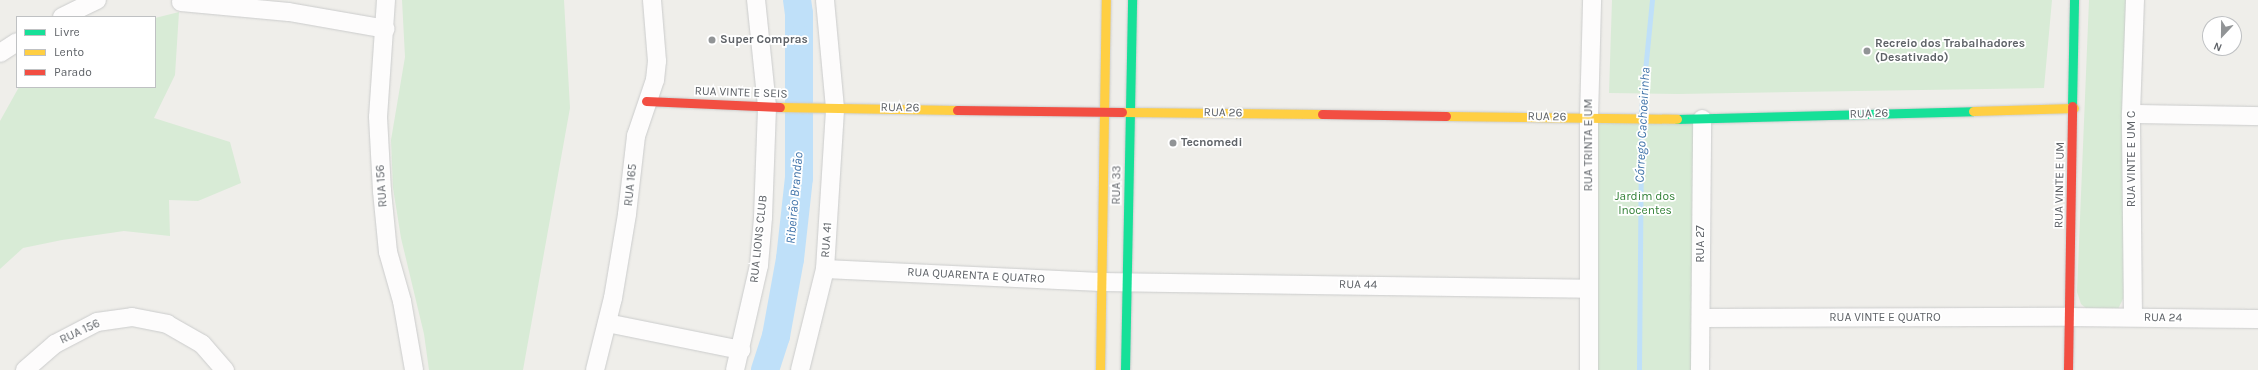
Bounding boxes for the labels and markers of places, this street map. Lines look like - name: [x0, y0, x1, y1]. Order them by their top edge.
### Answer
- place label: Super Compras: [720, 33, 808, 47]
- marker: Super Compras: [707, 35, 717, 45]
- place label: Recreio dos Trabalhadores (Desativado): [1875, 37, 2025, 65]
- marker: Recreio dos Trabalhadores (Desativado): [1862, 46, 1872, 56]
- place label: Tecnomedi: [1181, 136, 1242, 150]
- marker: Tecnomedi: [1168, 138, 1178, 148]

